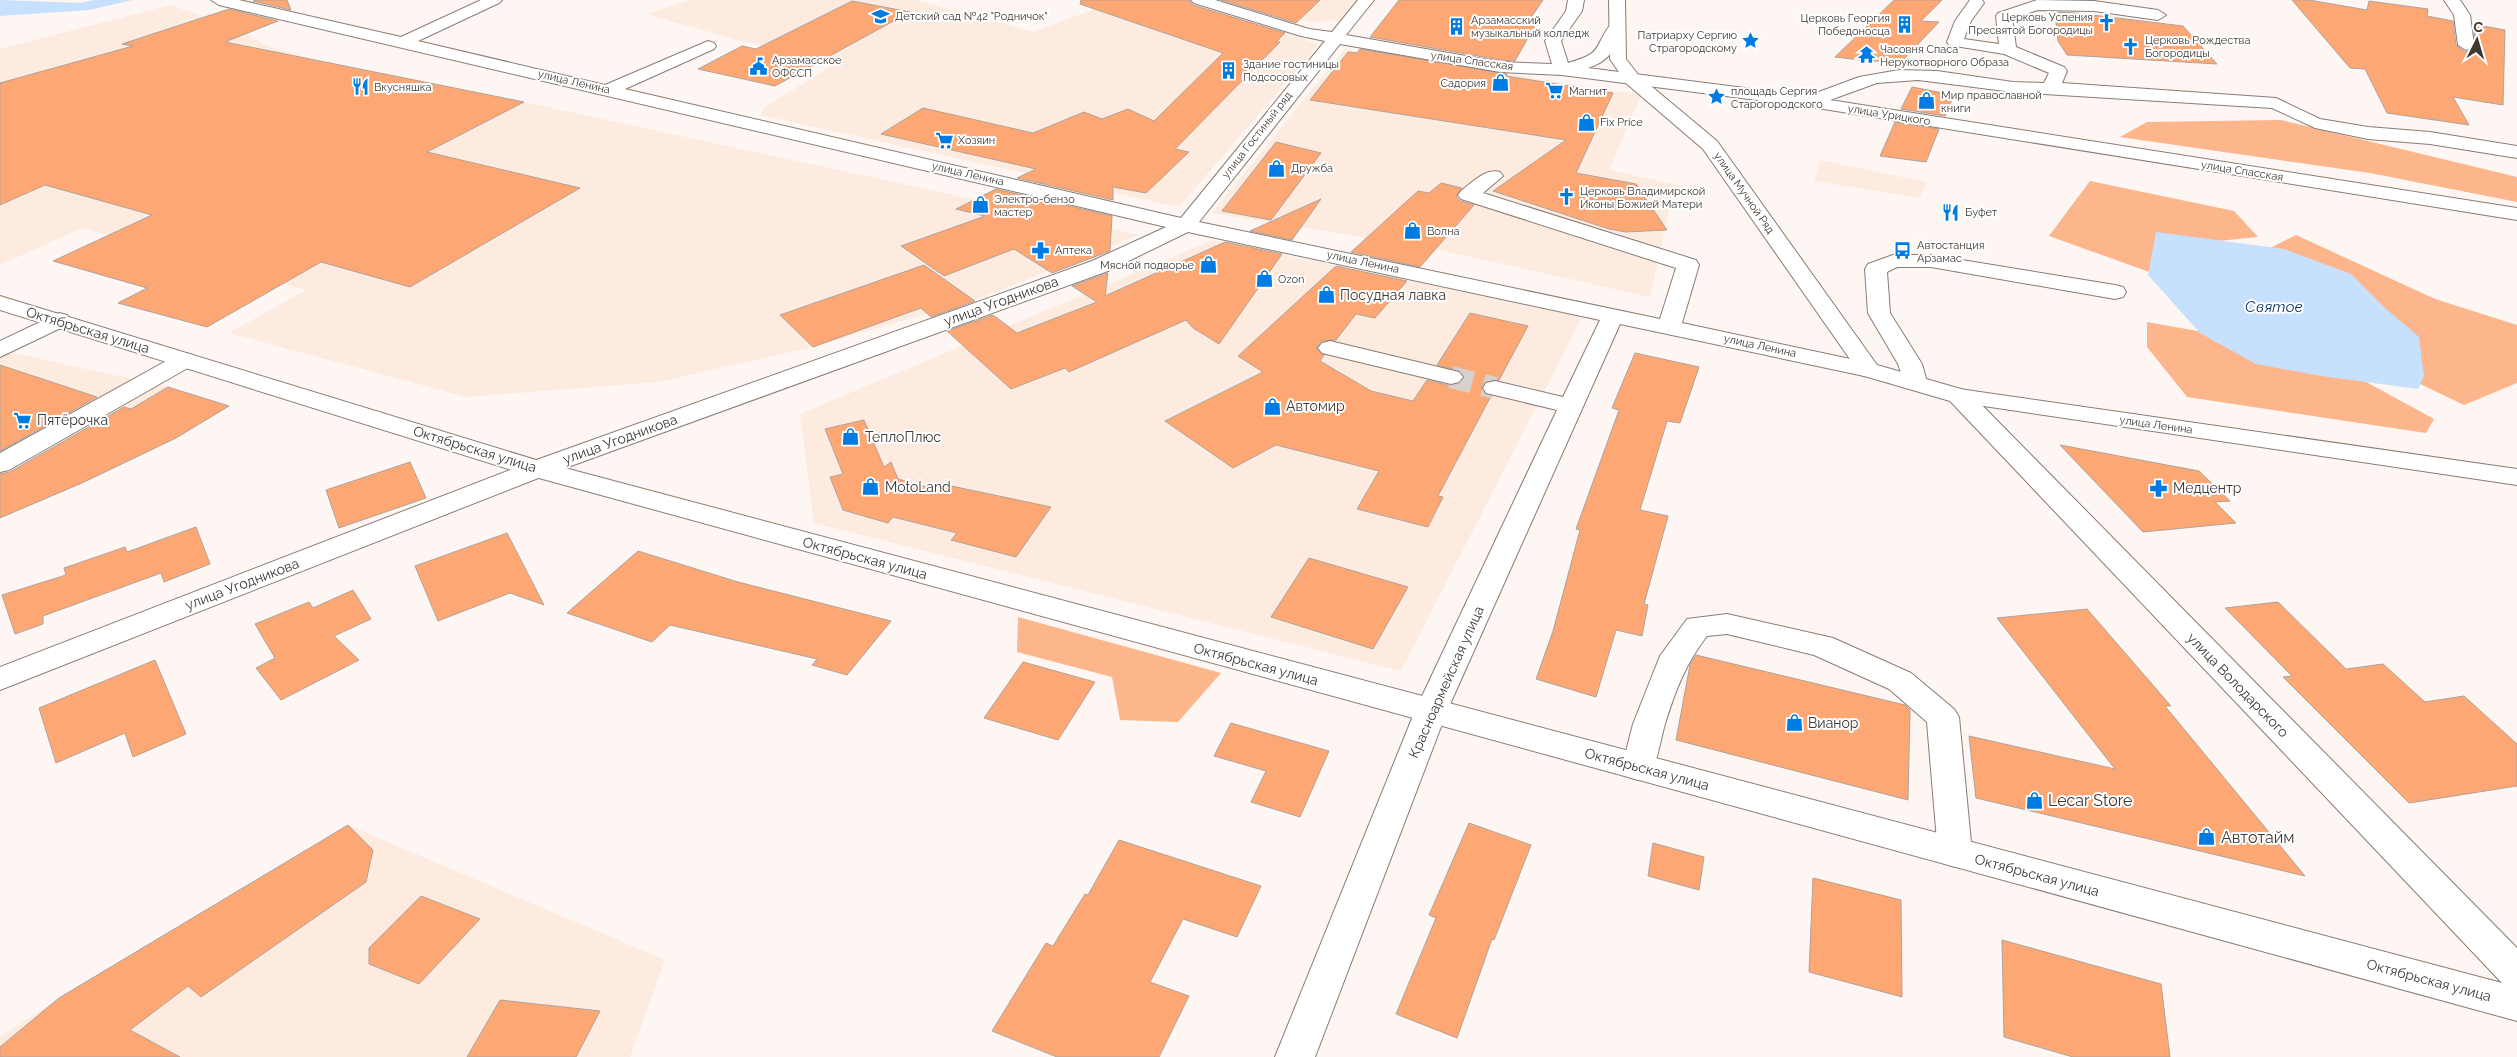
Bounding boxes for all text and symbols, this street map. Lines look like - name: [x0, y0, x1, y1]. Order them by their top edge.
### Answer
- school or university icon: Детский сад №42 "Родничок": [871, 6, 891, 26]
- place label: Детский сад №42 "Родничок": [895, 10, 1048, 23]
- place label: Церковь Успения Пресвятой Богородицы: [1968, 11, 2093, 37]
- place label: Церковь Георгия Победоносца: [1801, 12, 1890, 38]
- church icon: Церковь Успения Пресвятой Богородицы: [2097, 13, 2117, 33]
- place label: Арзамасский музыкальный колледж: [1471, 14, 1590, 40]
- building icon: Церковь Георгия Победоносца: [1894, 14, 1914, 34]
- north arrow: [2452, 15, 2502, 65]
- building icon: Арзамасский музыкальный колледж: [1447, 16, 1467, 36]
- text: С: [2473, 19, 2484, 35]
- place label: Патриарху Сергию Страгородскому: [1638, 29, 1737, 55]
- place icon: Патриарху Сергию Страгородскому: [1741, 31, 1761, 51]
- place label: Церковь Рождества Богородицы: [2145, 34, 2250, 60]
- church icon: Церковь Рождества Богородицы: [2121, 36, 2141, 56]
- place label: Часовня Спаса Нерукотворного Образа: [1880, 43, 2009, 69]
- temple icon: Часовня Спаса Нерукотворного Образа: [1856, 45, 1876, 65]
- street label: улица Спасская: [1430, 49, 1514, 73]
- place label: Арзамасское ОФССП: [772, 54, 842, 80]
- public building icon: Арзамасское ОФССП: [748, 56, 768, 76]
- place label: Здание гостиницы Подсосовых: [1243, 58, 1339, 84]
- building icon: Здание гостиницы Подсосовых: [1219, 60, 1239, 80]
- street label: улица Ленина: [537, 67, 611, 97]
- shop icon: Садория: [1490, 73, 1510, 93]
- restaurant icon: Вкусняшка: [350, 77, 370, 97]
- place label: Садория: [1441, 77, 1486, 90]
- place label: Вкусняшка: [374, 81, 431, 94]
- supermarket icon: Магнит: [1545, 81, 1565, 101]
- place label: Магнит: [1569, 85, 1608, 98]
- place label: площадь Сергия Старогородского: [1731, 85, 1823, 111]
- place icon: площадь Сергия Старогородского: [1707, 87, 1727, 107]
- street label: улица Гостиный ряд: [1219, 89, 1295, 181]
- place label: Мир православной книги: [1941, 89, 2042, 115]
- shop icon: Мир православной книги: [1917, 91, 1937, 111]
- street label: улица Урицкого: [1847, 102, 1932, 128]
- shop icon: Fix Price: [1576, 112, 1596, 132]
- place label: Fix Price: [1600, 116, 1643, 129]
- supermarket icon: Хозяин: [934, 130, 954, 150]
- place label: Хозяин: [958, 134, 995, 147]
- street label: улица Мучной Ряд: [1711, 150, 1777, 237]
- shop icon: Дружба: [1267, 158, 1287, 178]
- street label: улица Спасская: [2200, 158, 2284, 184]
- street label: улица Ленина: [931, 159, 1005, 189]
- place label: Дружба: [1291, 162, 1333, 175]
- place label: Церковь Владимирской Иконы Божией Матери: [1580, 185, 1705, 211]
- church icon: Церковь Владимирской Иконы Божией Матери: [1556, 187, 1576, 207]
- place label: Электро-бензо мастер: [994, 193, 1075, 219]
- shop icon: Электро-бензо мастер: [970, 195, 990, 215]
- restaurant icon: Буфет: [1941, 202, 1961, 222]
- place label: Буфет: [1965, 206, 1998, 219]
- shop icon: Волна: [1403, 221, 1423, 241]
- place label: Волна: [1427, 225, 1460, 238]
- place label: Автостанция Арзамас: [1917, 239, 1984, 265]
- pharmacy icon: Аптека: [1031, 240, 1051, 260]
- bus stop icon: Автостанция Арзамас: [1893, 241, 1913, 261]
- place label: Аптека: [1055, 244, 1092, 257]
- street label: улица Ленина: [1326, 248, 1400, 276]
- shop icon: Мясной подворье: [1198, 255, 1218, 275]
- place label: Мясной подворье: [1100, 259, 1195, 272]
- shop icon: Ozon: [1254, 269, 1274, 289]
- street label: улица Угодникова: [942, 273, 1060, 329]
- place label: Ozon: [1278, 273, 1305, 286]
- shop icon: Посудная лавка: [1316, 285, 1336, 305]
- place label: Посудная лавка: [1340, 287, 1446, 303]
- water label: Святое: [2245, 298, 2303, 316]
- street label: Октябрьская улица: [24, 304, 152, 356]
- street label: улица Ленина: [1723, 332, 1797, 360]
- shop icon: Автомир: [1262, 396, 1282, 416]
- place label: Автомир: [1286, 398, 1345, 414]
- supermarket icon: Пятёрочка: [13, 410, 33, 430]
- street label: улица Угодникова: [561, 411, 679, 467]
- place label: Пятёрочка: [37, 412, 108, 428]
- street label: улица Ленина: [2119, 413, 2193, 437]
- street label: Октябрьская улица: [411, 423, 539, 475]
- shop icon: ТеплоПлюс: [841, 427, 861, 447]
- place label: ТеплоПлюс: [865, 429, 941, 445]
- shop icon: MotoLand: [861, 477, 881, 497]
- pharmacy icon: Медцентр: [2149, 478, 2169, 498]
- place label: MotoLand: [885, 479, 951, 495]
- place label: Медцентр: [2173, 480, 2242, 496]
- street label: Октябрьская улица: [801, 534, 929, 582]
- street label: улица Угодникова: [183, 555, 301, 613]
- street label: Красноармейская улица: [1405, 604, 1487, 760]
- street label: улица Володарского: [2184, 630, 2292, 740]
- street label: Октябрьская улица: [1192, 640, 1320, 688]
- shop icon: Вианор: [1784, 713, 1804, 733]
- place label: Вианор: [1808, 715, 1859, 731]
- street label: Октябрьская улица: [1583, 745, 1711, 793]
- shop icon: Lecar Store: [2024, 790, 2044, 810]
- place label: Lecar Store: [2048, 791, 2132, 810]
- shop icon: Автотайм: [2197, 827, 2217, 847]
- place label: Автотайм: [2221, 828, 2295, 847]
- street label: Октябрьская улица: [1973, 851, 2101, 899]
- street label: Октябрьская улица: [2365, 956, 2493, 1004]

